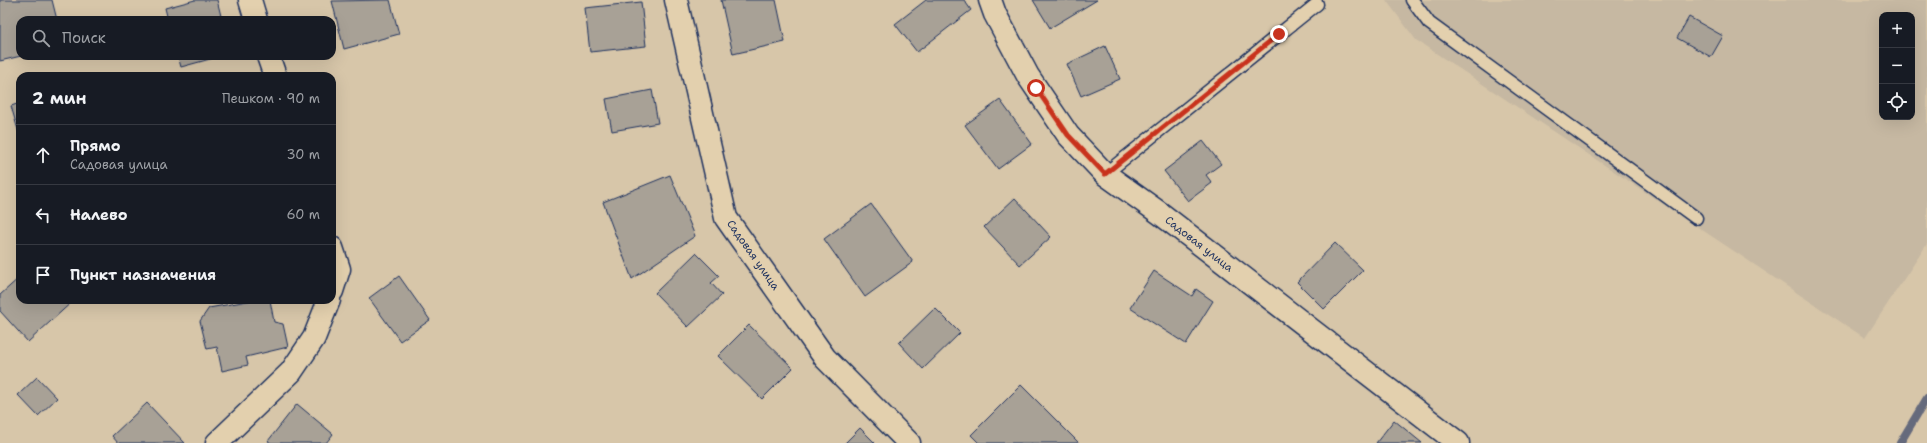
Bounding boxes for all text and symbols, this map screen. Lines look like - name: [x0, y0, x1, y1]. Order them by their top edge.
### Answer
- map controls: [1879, 12, 1915, 120]
- button: +: [1879, 12, 1915, 48]
- search box: [16, 16, 336, 60]
- route end: [1270, 25, 1288, 43]
- icon: search: [30, 27, 52, 49]
- text: Поиск: [62, 28, 106, 48]
- button: −: [1879, 48, 1915, 84]
- route start: [1027, 79, 1045, 97]
- button: locate: [1879, 84, 1915, 120]
- text: 2 мин: [32, 87, 87, 109]
- text: Пешком · 90 m: [222, 90, 320, 107]
- text: Прямо: [70, 136, 120, 156]
- icon: ahead: [32, 144, 54, 166]
- text: 30 m: [286, 146, 320, 163]
- text: Садовая улица: [70, 156, 168, 173]
- icon: left: [32, 204, 54, 226]
- text: Налево: [70, 205, 128, 225]
- text: 60 m: [287, 206, 320, 223]
- street label: Садовая улица: [1162, 213, 1236, 275]
- street label: Садовая улица: [723, 217, 783, 293]
- icon: arrive: [32, 264, 54, 286]
- text: Пункт назначения: [70, 265, 216, 285]

